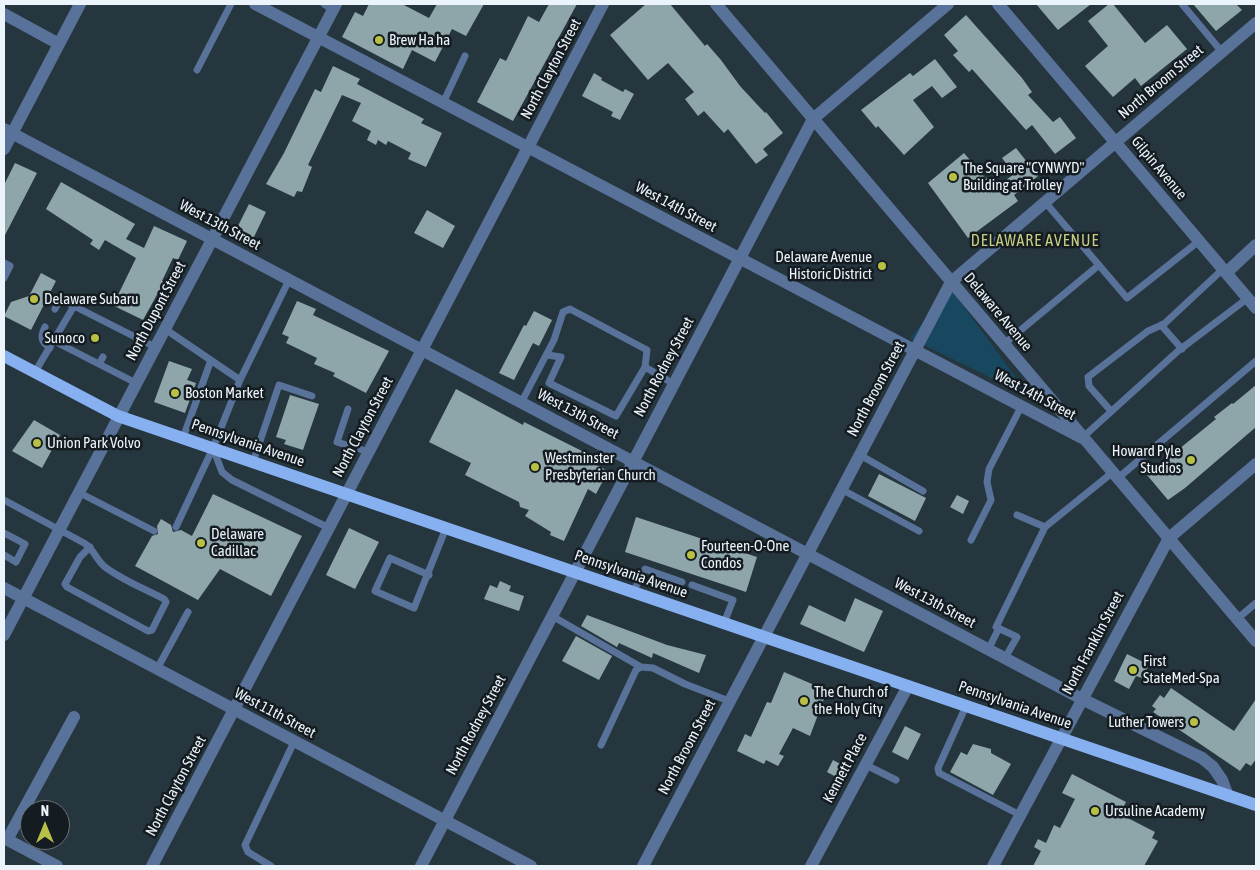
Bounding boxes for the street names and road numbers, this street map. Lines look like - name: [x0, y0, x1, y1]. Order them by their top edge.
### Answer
- street label: North Clayton Street: [517, 16, 585, 122]
- street label: North Broom Street: [1115, 41, 1207, 123]
- street label: Gilpin Avenue: [1127, 133, 1191, 203]
- street label: West 14th Street: [632, 178, 720, 236]
- street label: West 13th Street: [176, 196, 264, 254]
- street label: North Dupont Street: [122, 258, 190, 364]
- street label: Delaware Avenue: [960, 269, 1036, 355]
- street label: North Rodney Street: [630, 314, 698, 420]
- street label: North Broom Street: [843, 338, 909, 440]
- street label: West 14th Street: [991, 366, 1079, 424]
- street label: North Clayton Street: [329, 374, 397, 480]
- street label: West 13th Street: [534, 385, 622, 443]
- street label: Pennsylvania Avenue: [189, 415, 307, 471]
- street label: Pennsylvania Avenue: [572, 546, 690, 602]
- street label: West 13th Street: [891, 574, 979, 632]
- street label: North Franklin Street: [1058, 588, 1128, 698]
- street label: North Rodney Street: [442, 672, 510, 778]
- street label: Pennsylvania Avenue: [956, 677, 1074, 733]
- street label: West 11th Street: [231, 684, 319, 742]
- street label: North Broom Street: [654, 696, 720, 798]
- street label: Kennett Place: [819, 730, 871, 806]
- street label: North Clayton Street: [142, 733, 210, 839]

